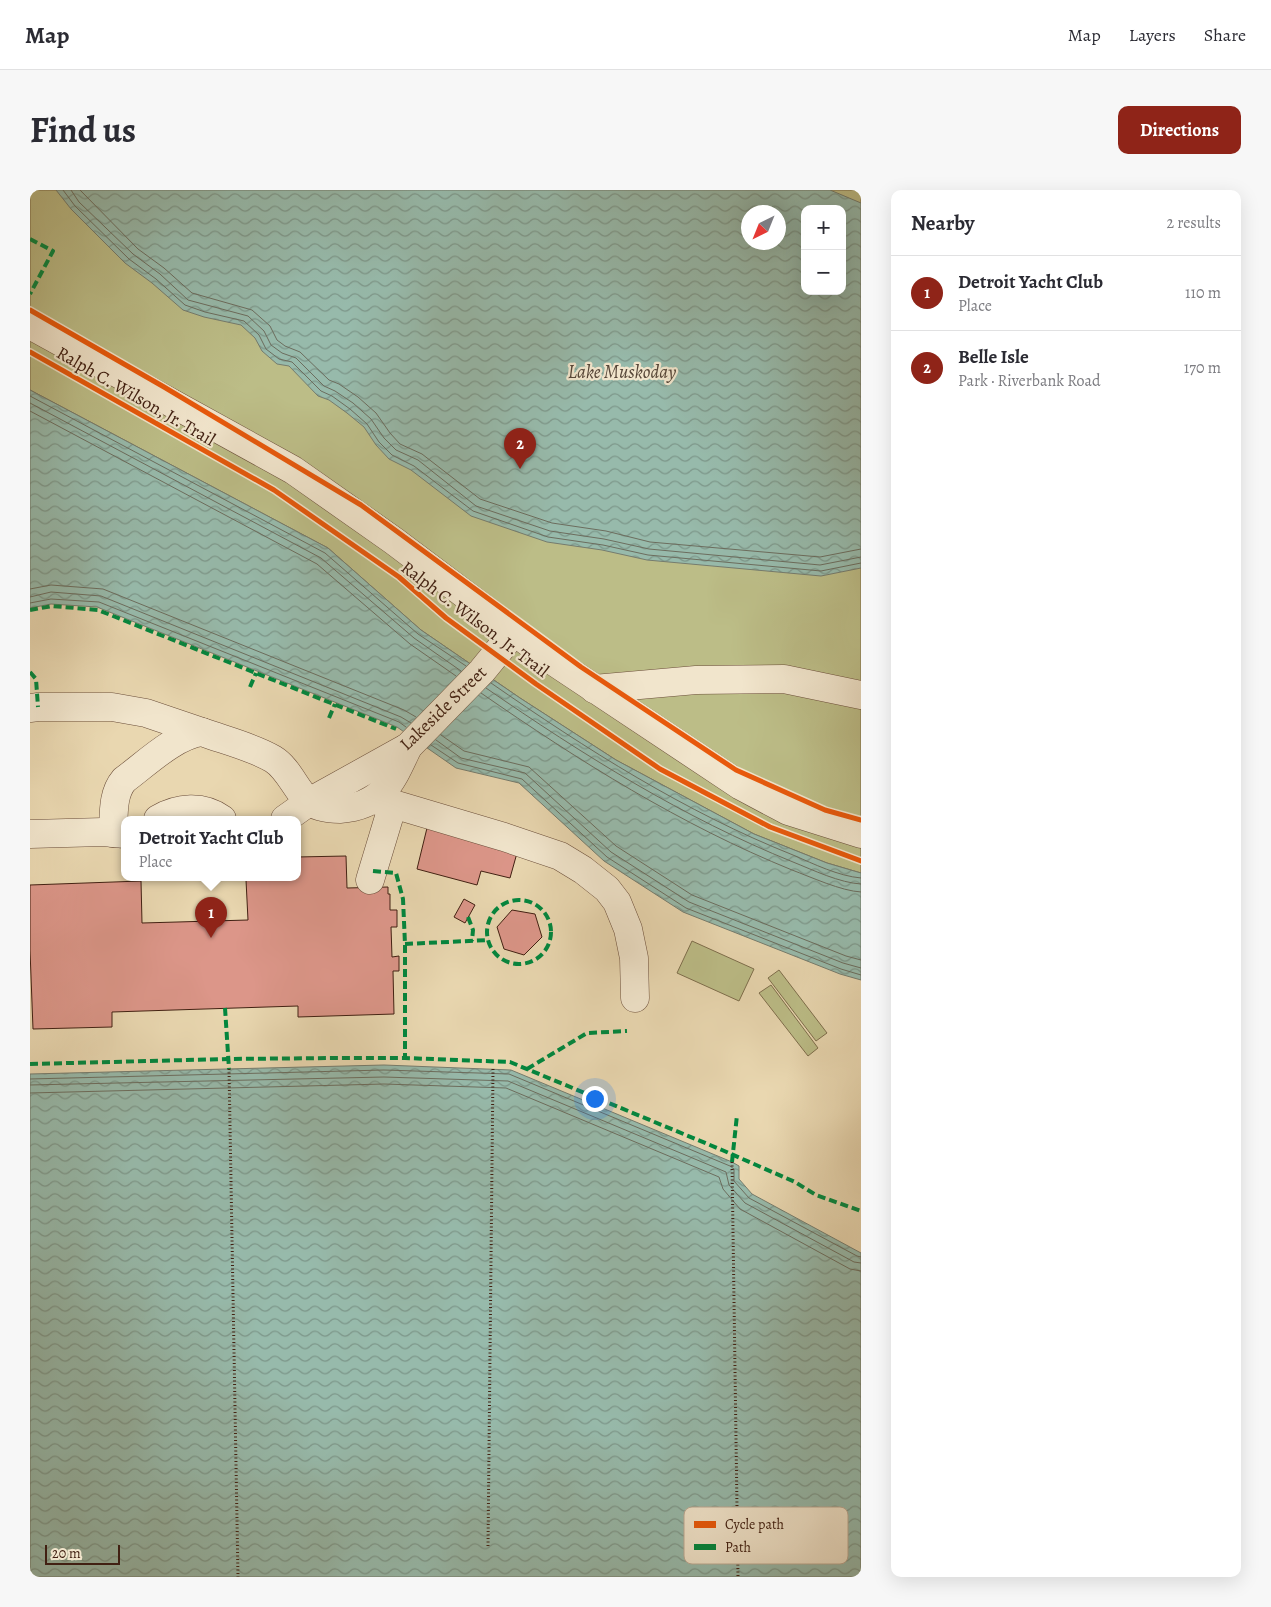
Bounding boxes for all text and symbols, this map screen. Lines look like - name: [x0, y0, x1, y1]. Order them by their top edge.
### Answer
- text: Map: [25, 19, 69, 51]
- text: Map: [1068, 23, 1101, 47]
- text: Layers: [1129, 23, 1176, 47]
- text: Share: [1204, 23, 1246, 47]
- text: Find us: [30, 106, 136, 154]
- button: Directions: [1118, 106, 1241, 154]
- north arrow: [741, 205, 786, 250]
- map controls: [801, 205, 846, 295]
- button: +: [801, 205, 846, 250]
- text: Nearby: [911, 209, 974, 237]
- text: 2 results: [1166, 212, 1221, 234]
- button: −: [801, 250, 846, 295]
- text: Detroit Yacht Club: [958, 269, 1103, 295]
- text: 1: [924, 282, 930, 304]
- text: 110 m: [1185, 282, 1221, 304]
- text: Place: [958, 295, 992, 317]
- street label: Ralph C. Wilson, Jr. Trail: [52, 341, 220, 452]
- text: Belle Isle: [958, 344, 1029, 370]
- text: 2: [923, 357, 931, 379]
- text: 170 m: [1184, 357, 1221, 379]
- water label: Lake Muskoday: [568, 359, 677, 385]
- text: Park · Riverbank Road: [958, 370, 1101, 392]
- pin: 2: [504, 428, 536, 469]
- street label: Ralph C. Wilson, Jr. Trail: [396, 555, 554, 683]
- street label: Lakeside Street: [394, 660, 492, 756]
- popup: [121, 816, 301, 881]
- text: Detroit Yacht Club: [139, 825, 283, 851]
- text: Place: [139, 851, 172, 873]
- pin: 1: [195, 897, 227, 938]
- your location: [582, 1086, 608, 1112]
- legend: [684, 1507, 848, 1564]
- text: Cycle path: [725, 1515, 785, 1534]
- text: Path: [725, 1538, 752, 1557]
- scale bar: [45, 1542, 120, 1565]
- text: 20 m: [52, 1544, 81, 1563]

